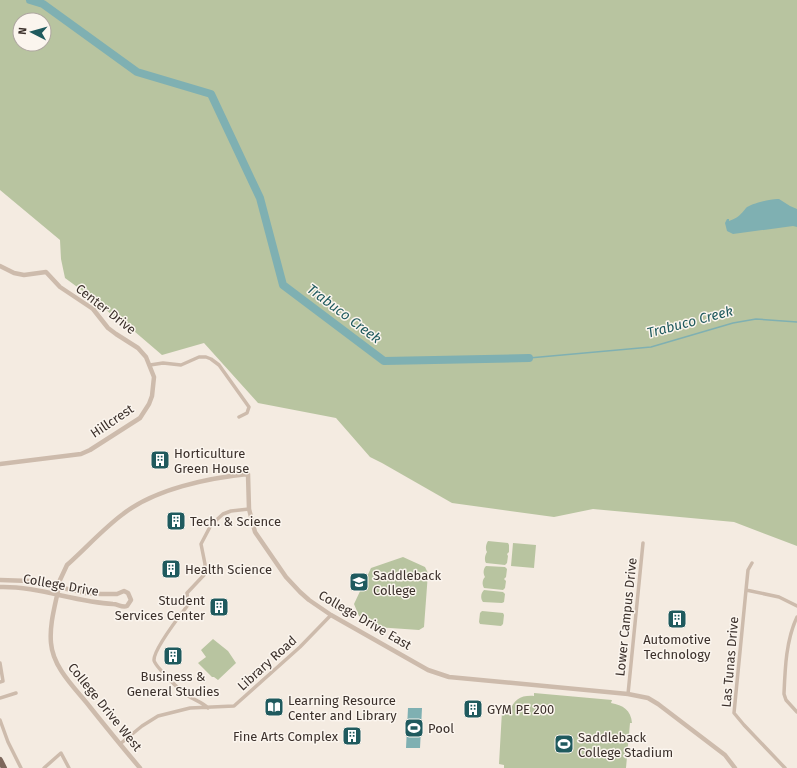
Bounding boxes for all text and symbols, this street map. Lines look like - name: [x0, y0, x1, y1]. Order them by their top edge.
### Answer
- north arrow: [12, 12, 52, 52]
- text: N: [16, 27, 29, 35]
- street label: Center Drive: [73, 281, 139, 337]
- water label: Trabuco Creek: [304, 281, 385, 348]
- water label: Trabuco Creek: [645, 302, 735, 342]
- street label: Hillcrest: [88, 401, 137, 441]
- place label: Horticulture Green House: [174, 446, 249, 476]
- building icon: Horticulture Green House: [149, 449, 171, 471]
- building icon: Tech. & Science: [165, 510, 187, 532]
- place label: Tech. & Science: [190, 514, 281, 529]
- street label: Lower Campus Drive: [612, 557, 640, 677]
- building icon: Health Science: [160, 558, 182, 580]
- place label: Health Science: [185, 562, 272, 577]
- place label: Saddleback College: [373, 568, 441, 598]
- street label: College Drive: [22, 571, 100, 599]
- school or university icon: Saddleback College: [348, 571, 370, 593]
- street label: College Drive East: [316, 587, 414, 653]
- place label: Student Services Center: [115, 593, 205, 623]
- building icon: Student Services Center: [208, 596, 230, 618]
- building icon: Automotive Technology: [666, 608, 688, 630]
- street label: Las Tunas Drive: [719, 616, 741, 708]
- place label: Automotive Technology: [643, 632, 711, 662]
- street label: Library Road: [234, 633, 300, 693]
- building icon: Business & General Studies: [162, 645, 184, 667]
- street label: College Drive West: [65, 660, 145, 754]
- place label: Business & General Studies: [127, 669, 219, 699]
- place label: Learning Resource Center and Library: [288, 693, 397, 723]
- library icon: Learning Resource Center and Library: [263, 696, 285, 718]
- building icon: GYM PE 200: [462, 698, 484, 720]
- place label: GYM PE 200: [487, 702, 554, 717]
- sports icon: Pool: [403, 717, 425, 739]
- place label: Pool: [428, 721, 454, 736]
- building icon: Fine Arts Complex: [341, 725, 363, 747]
- place label: Fine Arts Complex: [233, 729, 339, 744]
- place label: Saddleback College Stadium: [578, 730, 673, 760]
- sports icon: Saddleback College Stadium: [553, 733, 575, 755]

